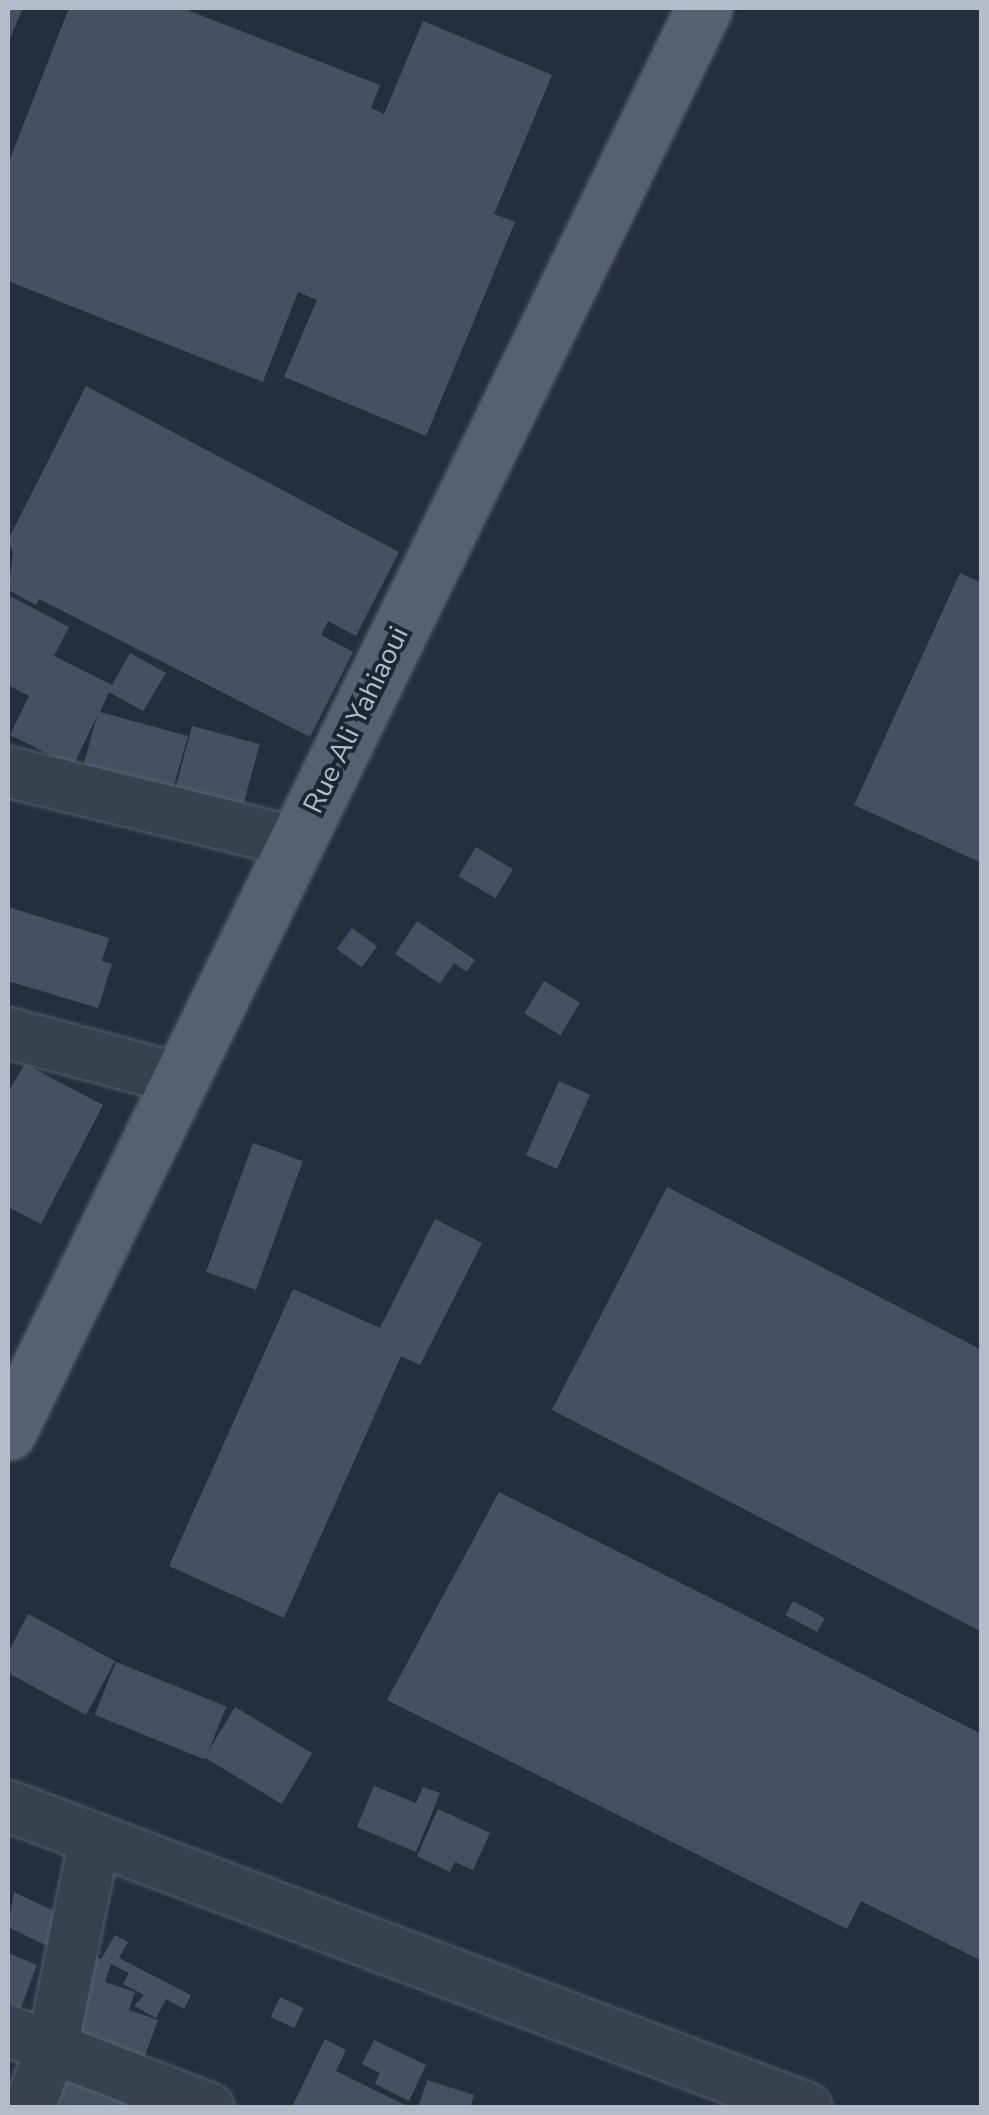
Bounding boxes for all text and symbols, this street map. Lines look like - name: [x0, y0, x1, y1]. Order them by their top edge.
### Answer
- street label: Rue Ali Yahiaoui: [296, 621, 416, 819]

